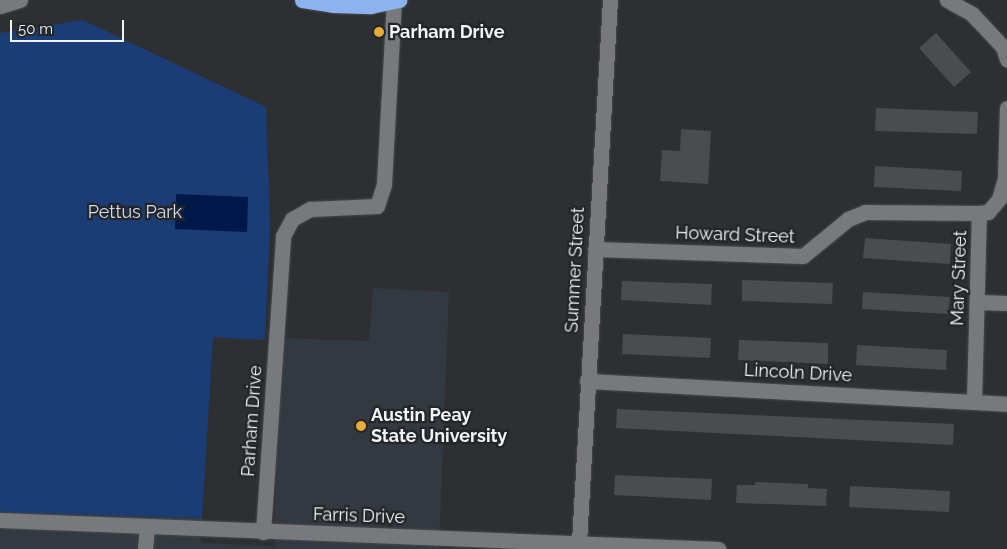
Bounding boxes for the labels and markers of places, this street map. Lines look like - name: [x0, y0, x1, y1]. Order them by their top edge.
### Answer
- place label: Parham Drive: [389, 21, 504, 43]
- marker: Parham Drive: [373, 26, 385, 38]
- place label: Austin Peay State University: [371, 405, 507, 448]
- marker: Austin Peay State University: [355, 420, 367, 432]

